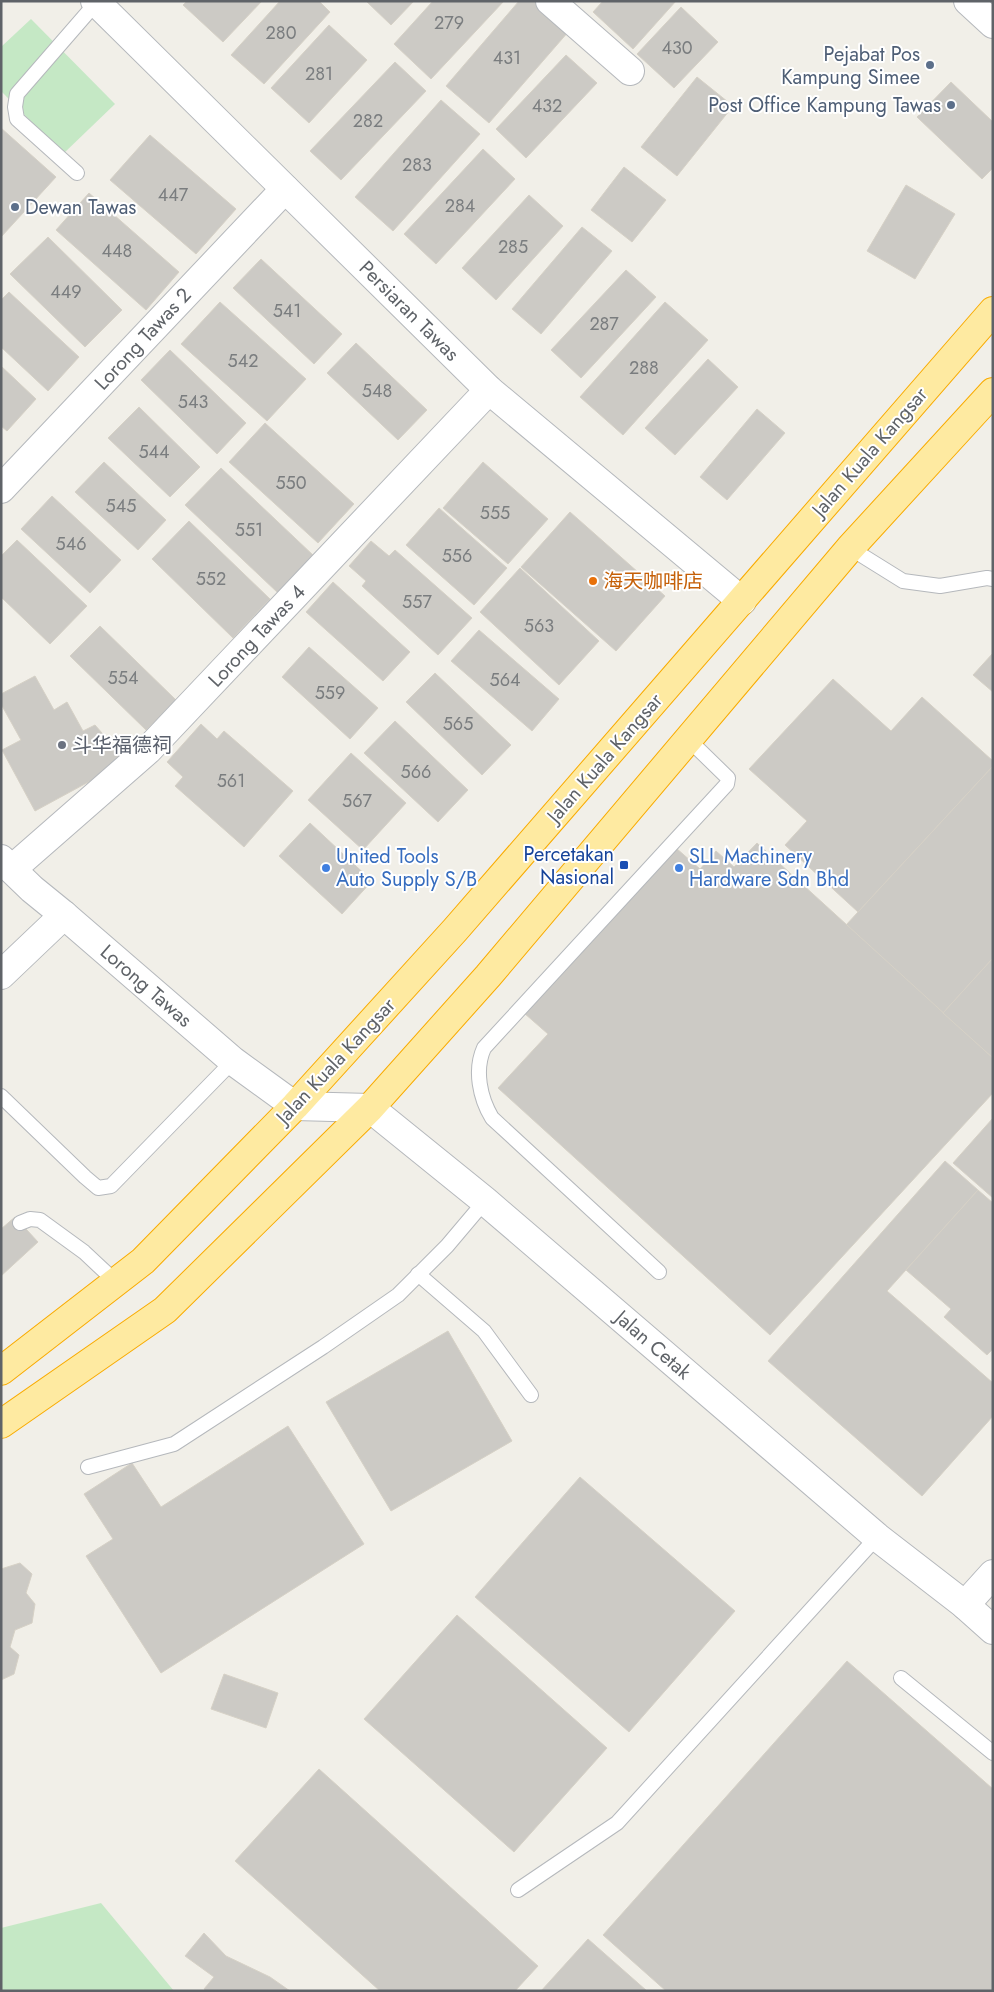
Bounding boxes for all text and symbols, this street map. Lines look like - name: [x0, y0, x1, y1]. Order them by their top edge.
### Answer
- house number: 279: [434, 10, 464, 36]
- house number: 280: [266, 20, 297, 46]
- house number: 430: [661, 35, 693, 61]
- place label: Pejabat Pos Kampung Simee: [781, 40, 920, 92]
- house number: 431: [493, 45, 521, 71]
- marker: Pejabat Pos Kampung Simee: [924, 59, 936, 71]
- house number: 281: [305, 61, 333, 87]
- place label: Post Office Kampung Tawas: [708, 91, 941, 120]
- house number: 432: [532, 93, 562, 119]
- marker: Post Office Kampung Tawas: [945, 99, 957, 111]
- house number: 282: [353, 108, 383, 134]
- house number: 283: [402, 152, 432, 178]
- house number: 447: [158, 182, 189, 208]
- place label: Dewan Tawas: [25, 193, 136, 222]
- house number: 284: [445, 193, 475, 219]
- marker: Dewan Tawas: [9, 201, 21, 213]
- house number: 285: [498, 234, 528, 260]
- house number: 448: [102, 238, 132, 264]
- street label: Persiaran Tawas: [352, 254, 466, 368]
- house number: 449: [50, 279, 82, 305]
- street label: Lorong Tawas 2: [88, 281, 198, 397]
- house number: 541: [273, 298, 301, 324]
- house number: 287: [589, 311, 619, 337]
- house number: 542: [228, 348, 258, 374]
- house number: 288: [629, 355, 659, 381]
- house number: 548: [362, 378, 392, 404]
- street label: Jalan Kuala Kangsar: [803, 381, 935, 525]
- house number: 543: [178, 389, 208, 415]
- house number: 544: [138, 439, 170, 465]
- house number: 550: [275, 470, 307, 496]
- house number: 545: [106, 493, 136, 519]
- house number: 555: [480, 500, 510, 526]
- house number: 551: [235, 517, 263, 543]
- house number: 546: [55, 531, 87, 557]
- house number: 556: [442, 543, 472, 569]
- house number: 552: [196, 566, 226, 592]
- place label: 海天咖啡店: [603, 567, 703, 596]
- marker: 海天咖啡店: [587, 575, 599, 587]
- street label: Lorong Tawas 4: [202, 578, 313, 694]
- house number: 557: [402, 589, 432, 615]
- house number: 563: [524, 613, 554, 639]
- house number: 554: [108, 665, 138, 691]
- house number: 564: [489, 667, 521, 693]
- house number: 559: [315, 680, 345, 706]
- street label: Jalan Kuala Kangsar: [538, 687, 670, 831]
- house number: 565: [443, 711, 473, 737]
- place label: 斗华福德祠: [72, 731, 172, 760]
- marker: 斗华福德祠: [56, 739, 68, 751]
- house number: 566: [401, 759, 431, 785]
- house number: 561: [217, 768, 245, 794]
- house number: 567: [342, 788, 373, 814]
- place label: Percetakan Nasional: [524, 840, 614, 892]
- place label: United Tools Auto Supply S/B: [336, 842, 477, 894]
- place label: SLL Machinery Hardware Sdn Bhd: [689, 842, 849, 894]
- marker: Percetakan Nasional: [618, 859, 630, 871]
- marker: United Tools Auto Supply S/B: [320, 862, 332, 874]
- marker: SLL Machinery Hardware Sdn Bhd: [673, 862, 685, 874]
- street label: Lorong Tawas: [94, 938, 198, 1034]
- street label: Jalan Kuala Kangsar: [268, 991, 402, 1133]
- street label: Jalan Cetak: [606, 1302, 698, 1386]

